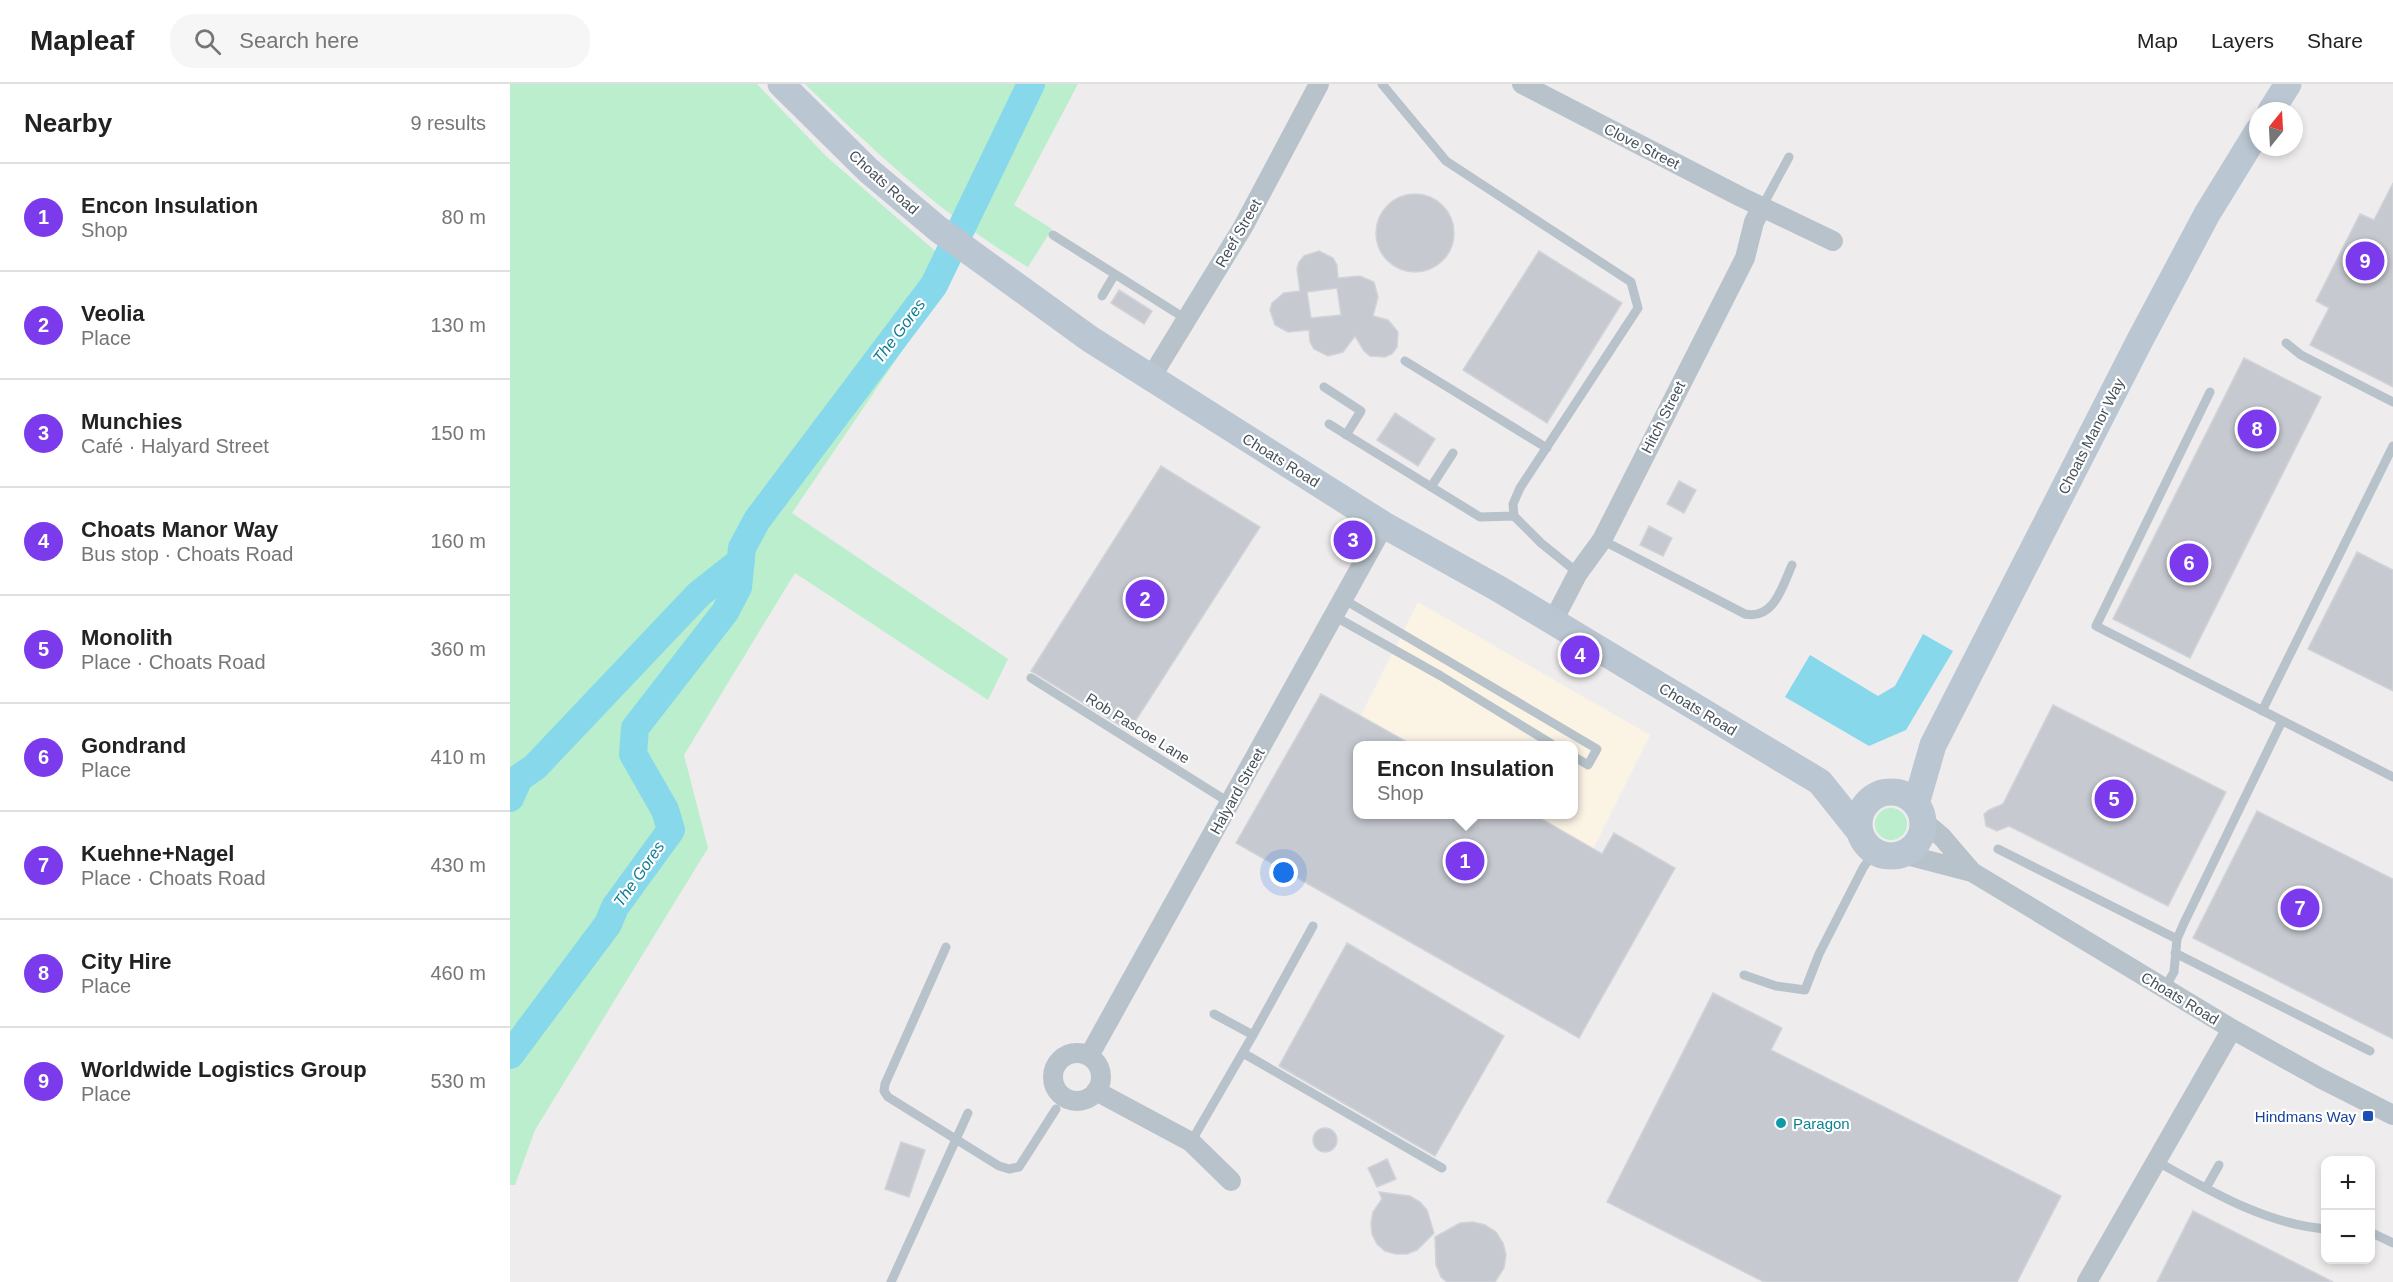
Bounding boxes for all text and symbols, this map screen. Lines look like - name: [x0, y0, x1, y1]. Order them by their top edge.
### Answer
- search box: [170, 14, 590, 68]
- text: Mapleaf: [30, 25, 134, 56]
- icon: search: [191, 25, 224, 58]
- text: Search here: [239, 28, 359, 53]
- text: Map: [2137, 29, 2178, 52]
- text: Layers: [2211, 29, 2274, 52]
- text: Share: [2307, 29, 2363, 52]
- north arrow: [2249, 102, 2303, 156]
- text: Nearby: [24, 108, 112, 138]
- text: 9 results: [410, 112, 486, 134]
- street label: Clove Street: [1601, 120, 1683, 173]
- street label: Choats Road: [846, 146, 922, 218]
- text: Encon Insulation: [81, 193, 258, 218]
- street label: Reef Street: [1212, 195, 1265, 270]
- text: 1: [38, 206, 49, 228]
- text: 80 m: [442, 206, 486, 228]
- text: Shop: [81, 219, 128, 241]
- pin: 9: [2346, 238, 2384, 284]
- water label: The Gores: [869, 296, 929, 366]
- text: Veolia: [81, 301, 145, 326]
- text: 2: [38, 314, 49, 336]
- text: 130 m: [430, 314, 486, 336]
- text: Place: [81, 327, 131, 349]
- street label: Choats Manor Way: [2054, 375, 2128, 497]
- street label: Hitch Street: [1638, 377, 1689, 456]
- pin: 8: [2238, 406, 2276, 452]
- text: Munchies: [81, 409, 182, 434]
- text: 3: [38, 422, 49, 444]
- text: 150 m: [430, 422, 486, 444]
- street label: Choats Road: [1239, 430, 1323, 490]
- text: Café · Halyard Street: [81, 435, 269, 457]
- text: Choats Manor Way: [81, 517, 278, 542]
- pin: 3: [1334, 518, 1372, 562]
- text: 4: [38, 530, 49, 552]
- text: 160 m: [430, 530, 486, 552]
- pin: 6: [2170, 540, 2208, 586]
- text: Bus stop · Choats Road: [81, 543, 293, 565]
- pin: 2: [1126, 576, 1164, 622]
- text: Monolith: [81, 625, 173, 650]
- pin: 4: [1560, 632, 1600, 678]
- text: 5: [38, 638, 49, 660]
- text: 360 m: [430, 638, 486, 660]
- text: Place · Choats Road: [81, 651, 266, 673]
- street label: Choats Road: [1656, 679, 1740, 739]
- street label: Rob Pascoe Lane: [1083, 689, 1193, 767]
- text: Gondrand: [81, 733, 186, 758]
- popup: [1353, 741, 1578, 819]
- street label: Halyard Street: [1206, 744, 1268, 837]
- text: 6: [38, 746, 49, 768]
- text: 410 m: [430, 746, 486, 768]
- text: Encon Insulation: [1377, 756, 1554, 781]
- text: Place: [81, 759, 131, 781]
- pin: 5: [2094, 776, 2134, 822]
- text: Shop: [1377, 782, 1424, 804]
- water label: The Gores: [610, 838, 668, 910]
- pin: 1: [1446, 838, 1484, 884]
- text: Kuehne+Nagel: [81, 841, 234, 866]
- text: 7: [38, 854, 49, 876]
- text: 430 m: [430, 854, 486, 876]
- your location: [1269, 858, 1298, 887]
- text: Place · Choats Road: [81, 867, 266, 889]
- pin: 7: [2280, 886, 2320, 930]
- text: City Hire: [81, 949, 171, 974]
- text: 8: [38, 962, 49, 984]
- text: 460 m: [430, 962, 486, 984]
- street label: Choats Road: [2138, 968, 2222, 1028]
- text: Place: [81, 975, 131, 997]
- text: Worldwide Logistics Group: [81, 1057, 367, 1082]
- text: 9: [38, 1070, 49, 1092]
- text: 530 m: [430, 1070, 486, 1092]
- text: Place: [81, 1083, 131, 1105]
- place label: Hindmans Way: [2255, 1108, 2356, 1125]
- marker: Hindmans Way: [2361, 1109, 2375, 1123]
- place label: Paragon: [1793, 1115, 1850, 1132]
- marker: Paragon: [1774, 1116, 1788, 1130]
- map controls: [2321, 1156, 2375, 1264]
- button: +: [2321, 1156, 2375, 1210]
- button: −: [2321, 1210, 2375, 1264]

